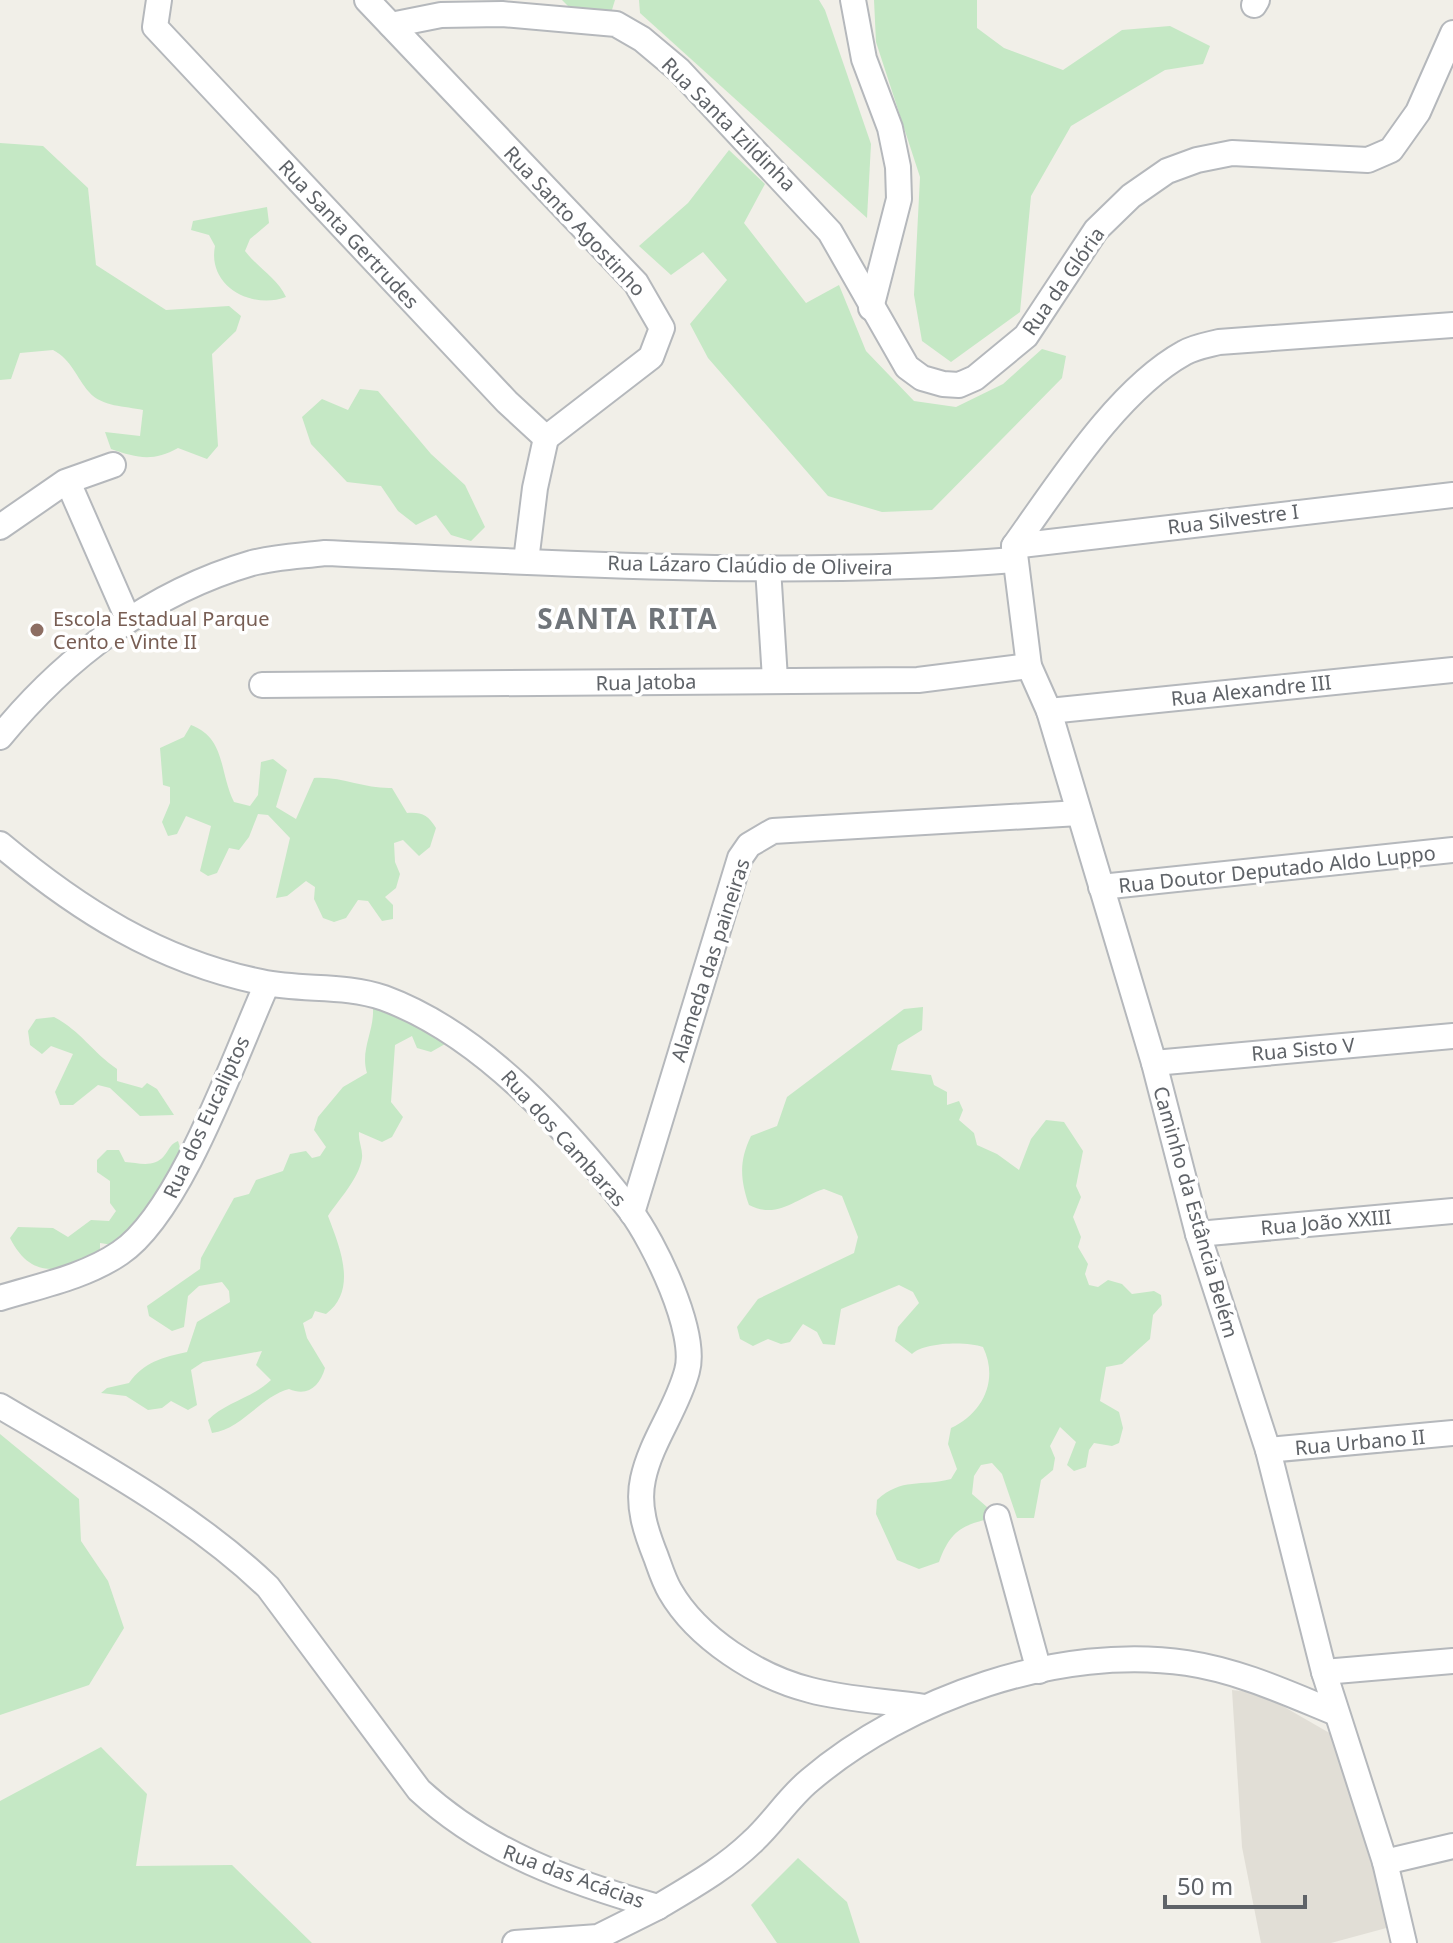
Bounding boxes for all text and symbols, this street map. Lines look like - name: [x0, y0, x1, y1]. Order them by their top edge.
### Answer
- street label: Rua Santa Izildinha: [656, 51, 802, 197]
- street label: Rua Santo Agostinho: [498, 140, 652, 302]
- street label: Rua Santa Gertrudes: [273, 154, 425, 314]
- street label: Rua da Glória: [1016, 221, 1110, 341]
- street label: Rua Silvestre I: [1166, 498, 1300, 540]
- street label: Rua Lázaro Claúdio de Oliveira: [607, 549, 893, 581]
- district label: SANTA RITA: [537, 599, 719, 637]
- place label: Escola Estadual Parque Cento e Vinte II: [53, 605, 269, 655]
- marker: Escola Estadual Parque Cento e Vinte II: [28, 621, 46, 639]
- street label: Rua Jatoba: [595, 668, 697, 696]
- street label: Rua Alexandre III: [1169, 668, 1333, 712]
- street label: Rua Doutor Deputado Aldo Luppo: [1117, 839, 1437, 899]
- street label: Alameda das paineiras: [664, 855, 756, 1065]
- street label: Rua dos Eucaliptos: [157, 1031, 255, 1203]
- street label: Rua Sisto V: [1250, 1031, 1356, 1067]
- street label: Rua dos Cambaras: [495, 1064, 633, 1212]
- street label: Caminho da Estância Belém: [1147, 1083, 1245, 1341]
- street label: Rua João XXIII: [1260, 1203, 1392, 1241]
- street label: Rua Urbano II: [1294, 1423, 1426, 1461]
- street label: Rua das Acácias: [500, 1838, 648, 1914]
- scale bar: [1165, 1859, 1305, 1909]
- text: 50 m: [1177, 1869, 1233, 1902]

